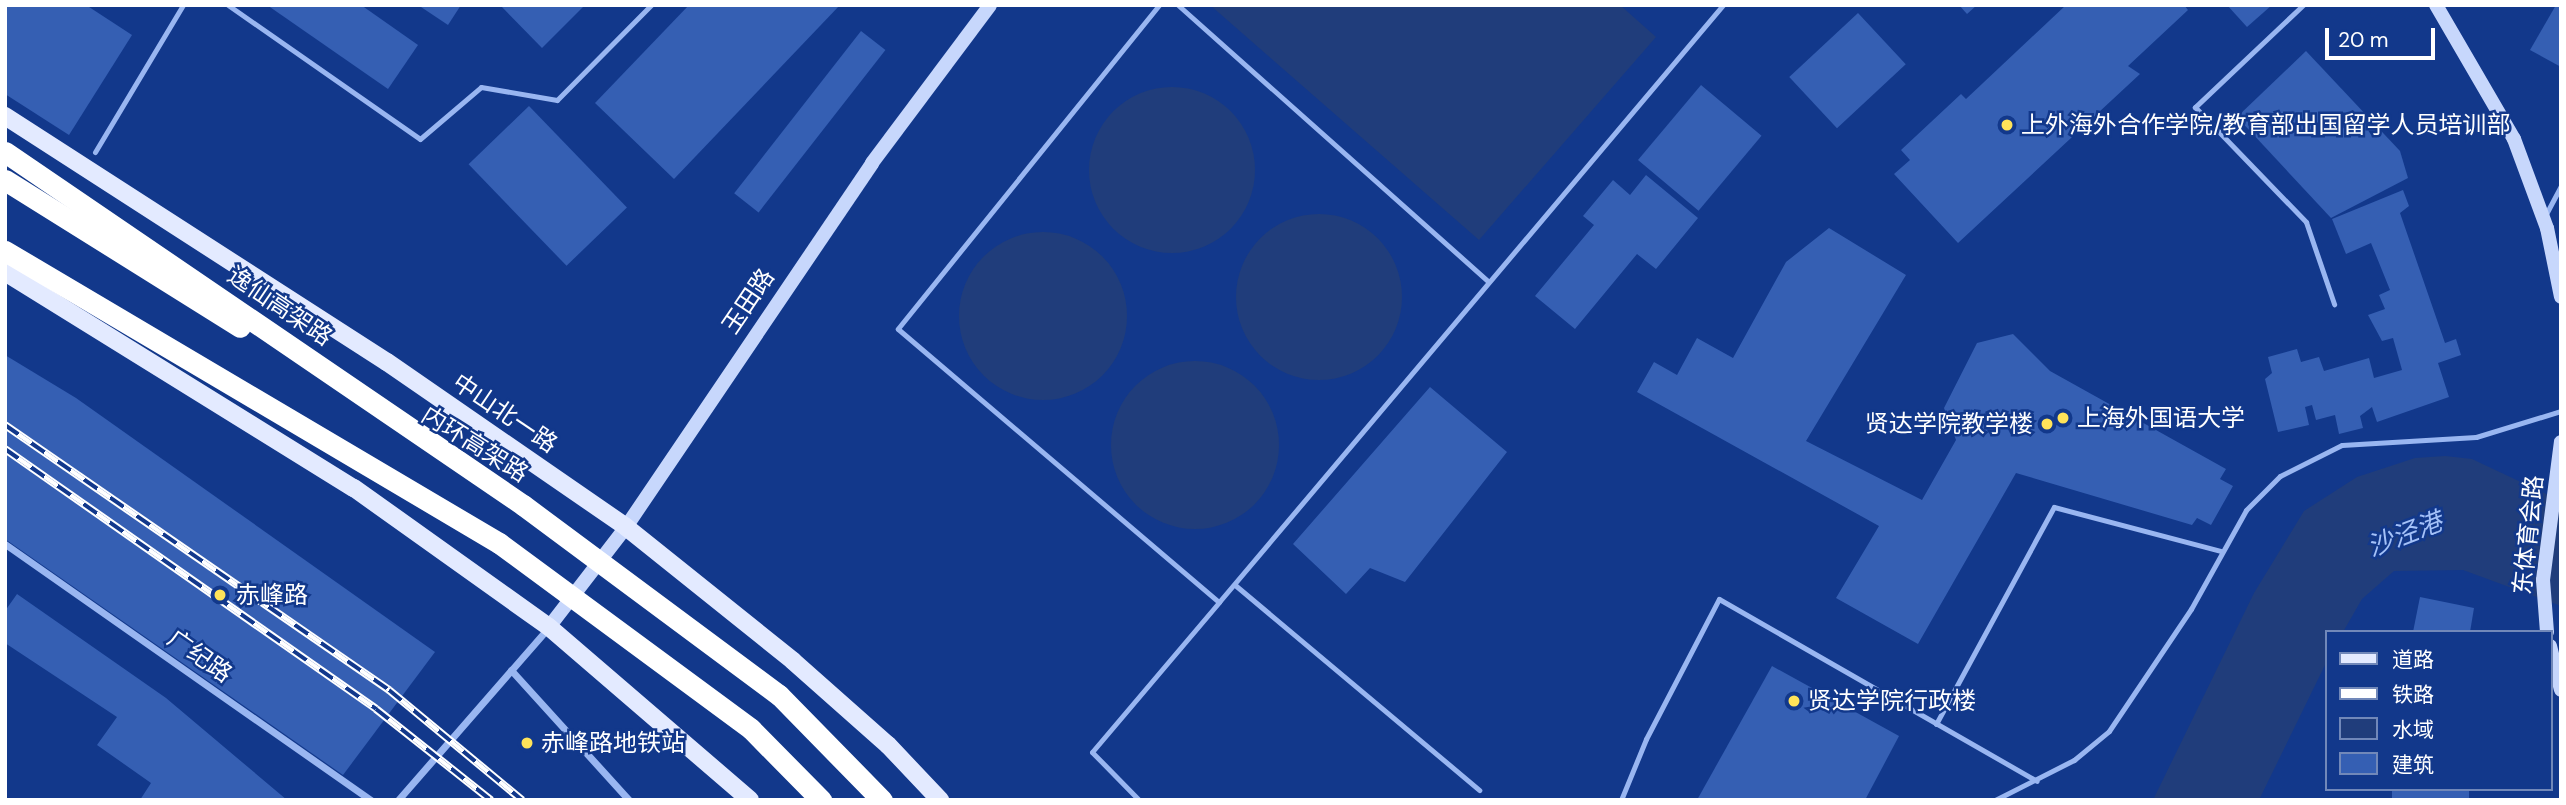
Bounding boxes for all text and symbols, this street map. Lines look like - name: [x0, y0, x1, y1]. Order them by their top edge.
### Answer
- scale bar: [2328, 14, 2438, 58]
- text: 20 m: [2338, 26, 2389, 54]
- place label: 上外海外合作学院/教育部出国留学人员培训部: [2021, 111, 2510, 139]
- marker: 上外海外合作学院/教育部出国留学人员培训部: [1999, 117, 2015, 133]
- street label: 逸仙高架路: [222, 261, 338, 351]
- street label: 玉田路: [716, 263, 780, 339]
- street label: 中山北一路: [447, 368, 563, 458]
- street label: 内环高架路: [416, 400, 534, 488]
- place label: 上海外国语大学: [2077, 404, 2245, 432]
- place label: 贤达学院教学楼: [1865, 410, 2033, 438]
- marker: 上海外国语大学: [2055, 410, 2071, 426]
- marker: 贤达学院教学楼: [2039, 416, 2055, 432]
- street label: 东体育会路: [2507, 474, 2549, 596]
- water label: 沙泾港: [2363, 506, 2447, 564]
- place label: 赤峰路: [236, 581, 308, 609]
- marker: 赤峰路: [210, 585, 230, 605]
- street label: 广纪路: [162, 624, 238, 688]
- legend: [2324, 630, 2552, 791]
- text: 道路: [2392, 646, 2434, 674]
- text: 铁路: [2392, 681, 2434, 709]
- place label: 贤达学院行政楼: [1808, 687, 1976, 715]
- marker: 贤达学院行政楼: [1786, 693, 1802, 709]
- text: 水域: [2392, 716, 2434, 744]
- place label: 赤峰路地铁站: [541, 729, 685, 757]
- marker: 赤峰路地铁站: [519, 735, 535, 751]
- text: 建筑: [2392, 751, 2434, 779]

